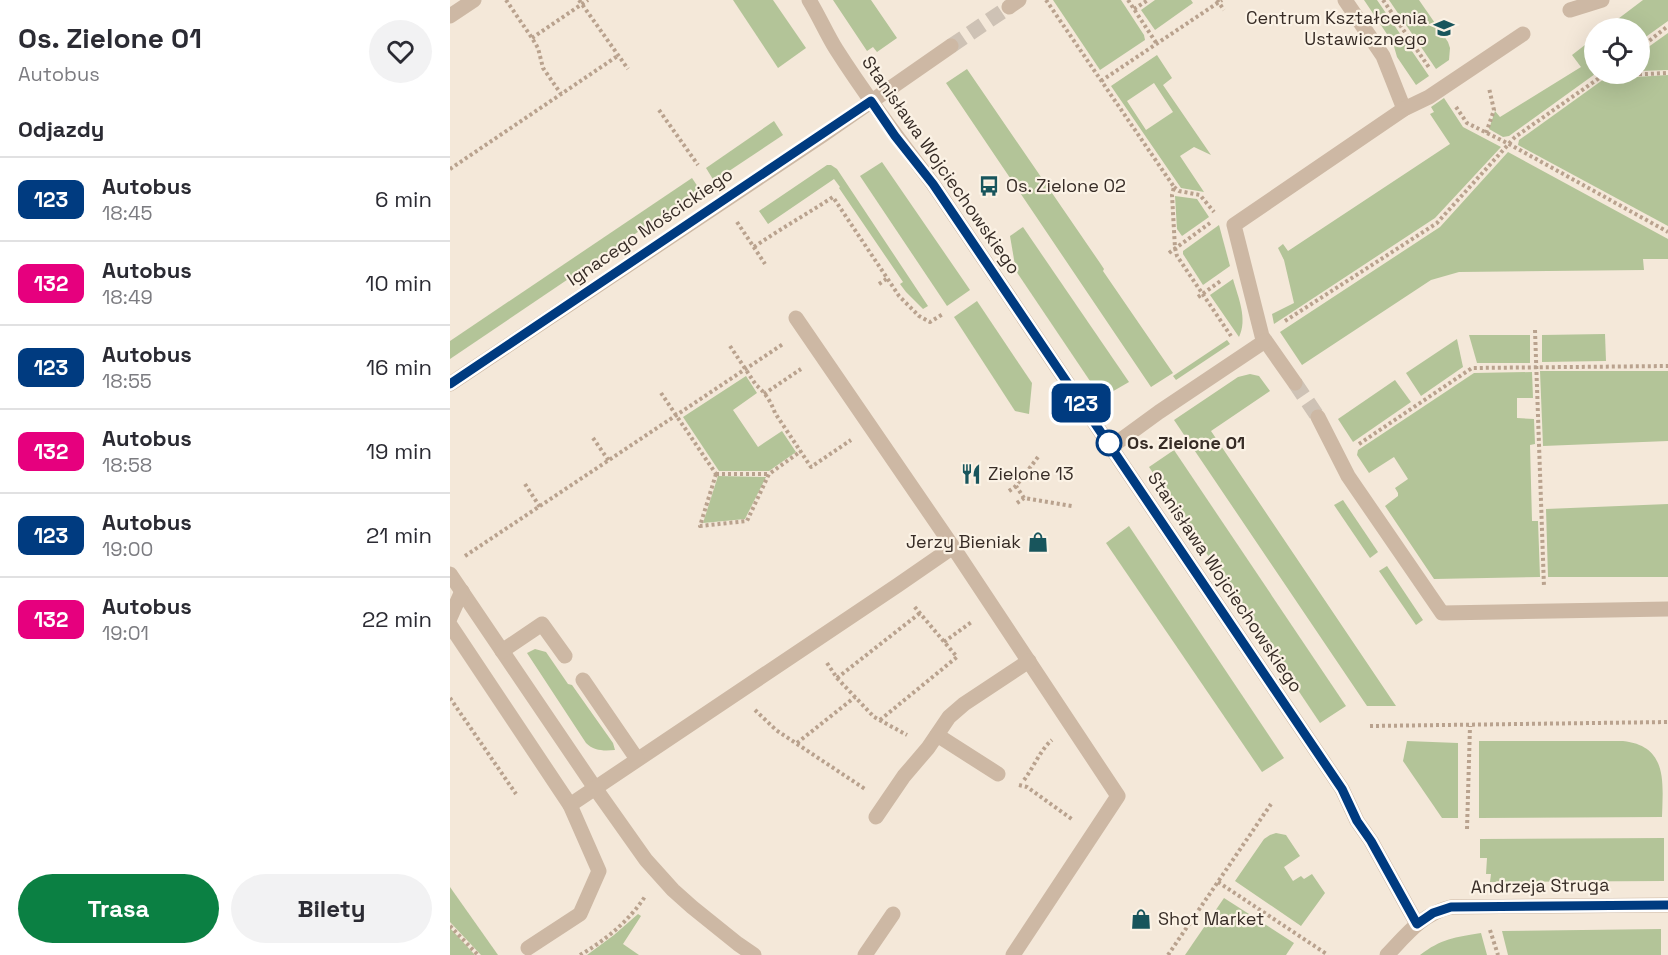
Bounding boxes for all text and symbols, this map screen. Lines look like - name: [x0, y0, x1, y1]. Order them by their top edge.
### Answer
- place label: Centrum Kształcenia Ustawicznego: [1246, 6, 1427, 50]
- school or university icon: Centrum Kształcenia Ustawicznego: [1432, 16, 1456, 40]
- map controls: [1584, 18, 1650, 84]
- button: locate: [1584, 18, 1650, 84]
- text: Os. Zielone 01: [18, 20, 202, 56]
- button: heart: [369, 20, 432, 83]
- street label: Stanisława Wojciechowskiego: [857, 51, 1026, 278]
- text: Autobus: [18, 61, 100, 87]
- text: Odjazdy: [18, 115, 104, 143]
- street label: Ignacego Mościckiego: [562, 162, 737, 291]
- text: Autobus: [102, 172, 192, 200]
- bus stop icon: Os. Zielone 02: [977, 174, 1001, 198]
- place label: Os. Zielone 02: [1006, 174, 1126, 197]
- text: 6 min: [375, 185, 432, 213]
- text: 123: [34, 186, 68, 213]
- text: 18:45: [102, 200, 152, 226]
- text: Autobus: [102, 256, 192, 284]
- text: 10 min: [365, 269, 432, 297]
- text: 132: [34, 270, 68, 297]
- text: 18:49: [102, 284, 153, 310]
- text: Autobus: [102, 340, 192, 368]
- text: 16 min: [366, 353, 432, 381]
- text: 123: [34, 354, 68, 381]
- text: 18:55: [102, 368, 152, 394]
- line badge: 123: [1046, 384, 1116, 422]
- text: 123: [1064, 390, 1098, 417]
- text: Autobus: [102, 424, 192, 452]
- marker: Os. Zielone 01: [1096, 430, 1122, 456]
- place label: Os. Zielone 01: [1127, 431, 1245, 454]
- text: 19 min: [366, 437, 432, 465]
- text: 132: [34, 438, 68, 465]
- text: 18:58: [102, 452, 152, 478]
- restaurant icon: Zielone 13: [959, 462, 983, 486]
- place label: Zielone 13: [988, 462, 1074, 485]
- street label: Stanisława Wojciechowskiego: [1143, 467, 1308, 696]
- text: Autobus: [102, 508, 192, 536]
- text: 21 min: [366, 521, 432, 549]
- text: 123: [34, 522, 68, 549]
- place label: Jerzy Bieniak: [906, 530, 1021, 553]
- shop icon: Jerzy Bieniak: [1026, 530, 1050, 554]
- text: 19:00: [102, 536, 153, 562]
- text: Autobus: [102, 592, 192, 620]
- text: 22 min: [362, 605, 432, 633]
- text: 132: [34, 606, 68, 633]
- text: 19:01: [102, 620, 149, 646]
- street label: Andrzeja Struga: [1470, 873, 1610, 898]
- button: Trasa: [18, 874, 219, 943]
- button: Bilety: [231, 874, 432, 943]
- shop icon: Shot Market: [1129, 907, 1153, 931]
- place label: Shot Market: [1158, 907, 1264, 930]

